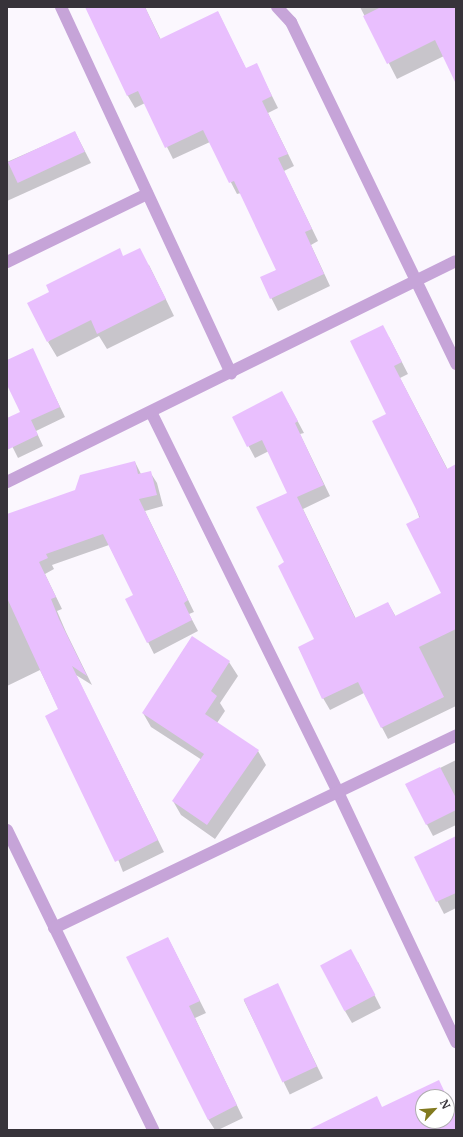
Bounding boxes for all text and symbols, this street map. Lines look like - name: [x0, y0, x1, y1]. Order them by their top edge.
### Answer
- north arrow: [415, 1089, 455, 1129]
- text: N: [437, 1097, 453, 1111]

